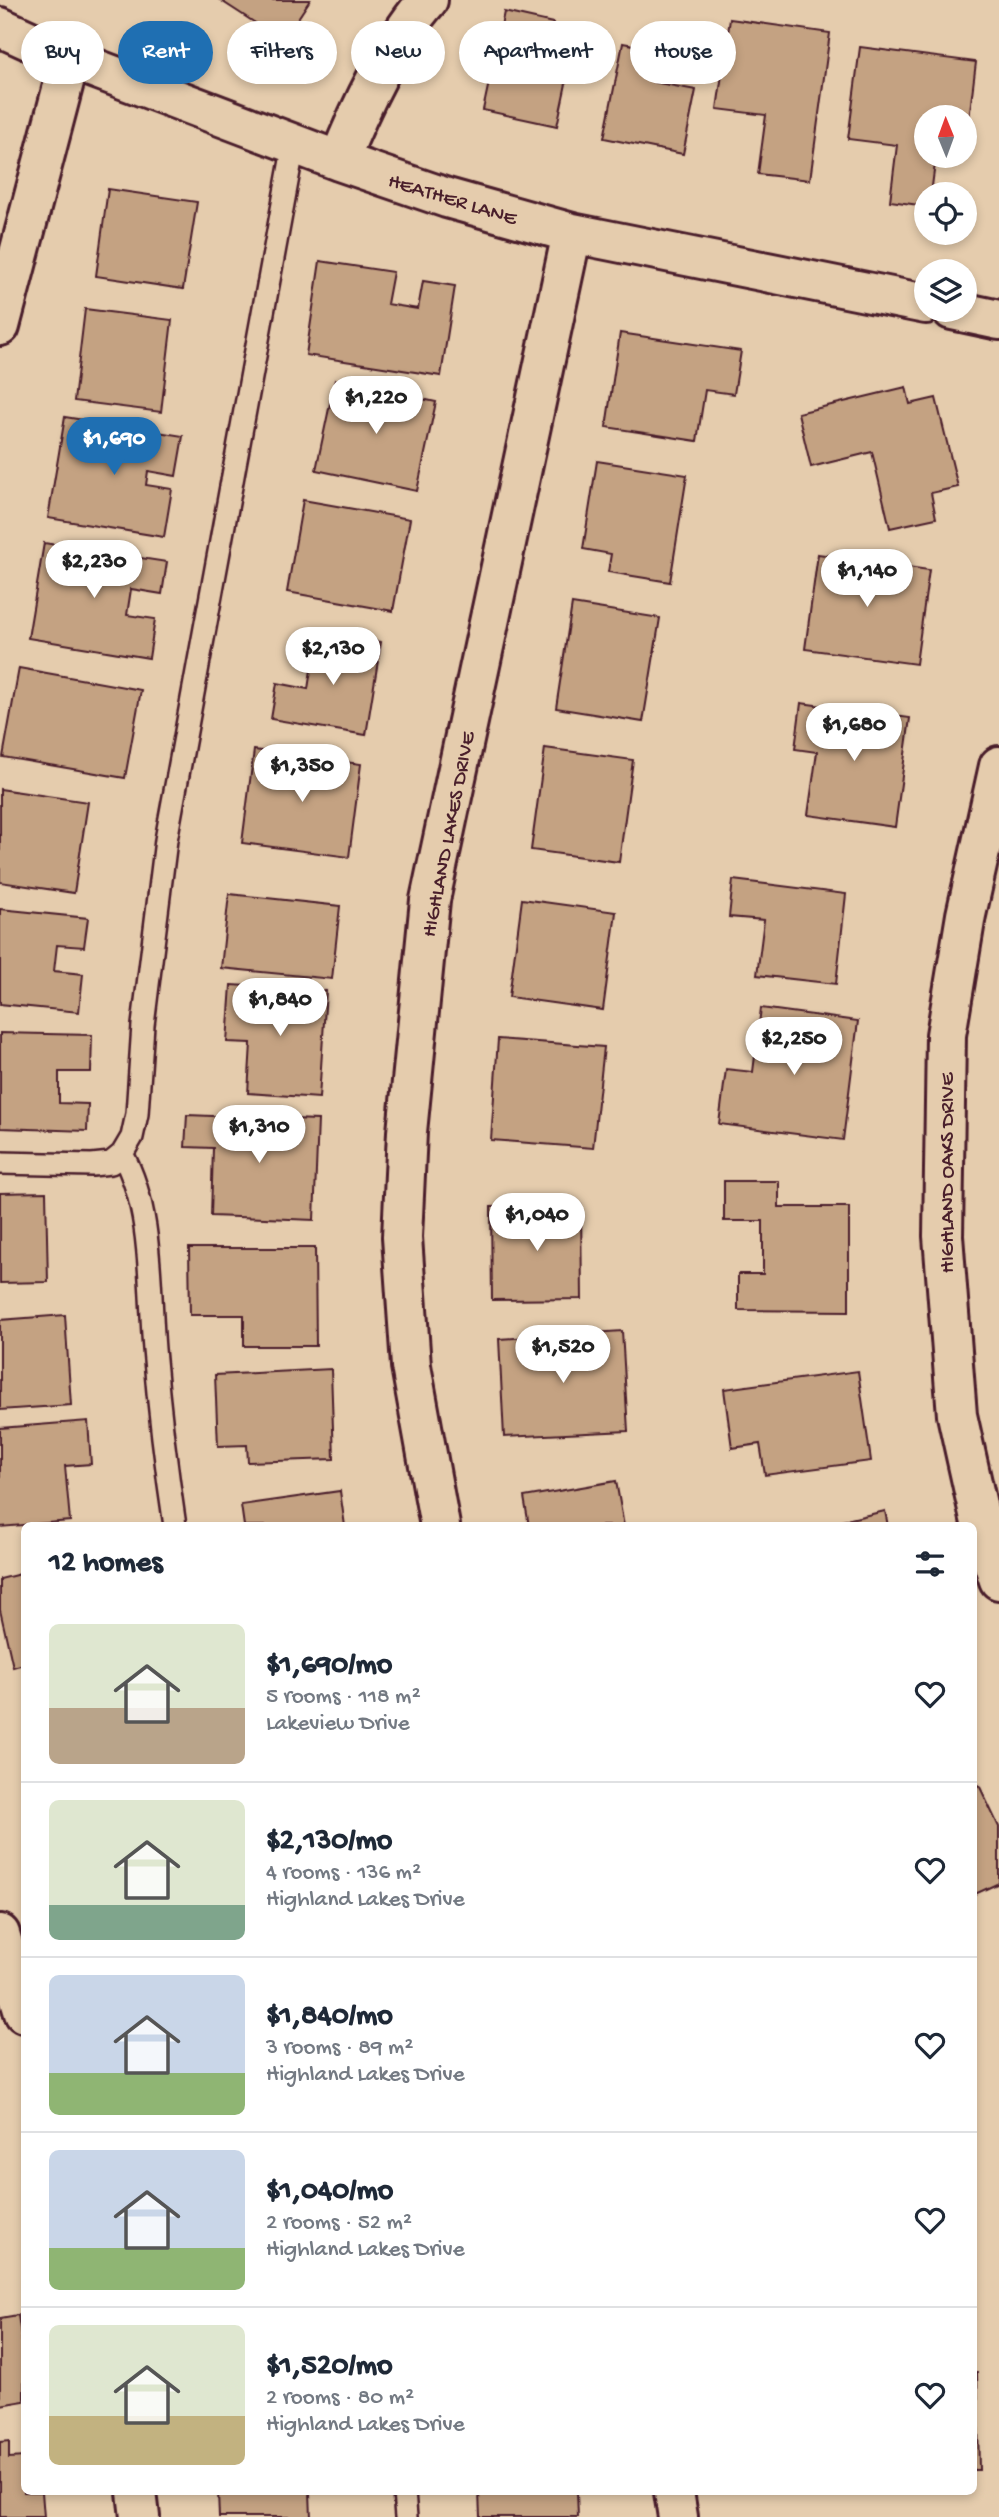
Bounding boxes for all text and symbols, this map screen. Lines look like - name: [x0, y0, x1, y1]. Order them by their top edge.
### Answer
- chip: Buy: [21, 21, 104, 84]
- chip: Rent: [118, 21, 213, 84]
- chip: Filters: [227, 21, 337, 84]
- chip: New: [351, 21, 445, 84]
- chip: Apartment: [459, 21, 616, 84]
- chip: House: [630, 21, 736, 84]
- north arrow: [914, 105, 976, 168]
- map controls: [914, 105, 977, 322]
- street label: HEATHER LANE: [385, 170, 520, 233]
- button: locate: [914, 182, 977, 245]
- button: layers: [914, 259, 977, 322]
- pin: $1,220: [319, 376, 433, 436]
- text: $1,220: [345, 385, 407, 412]
- pin: $1,690: [57, 418, 171, 477]
- text: $1,690: [82, 426, 146, 453]
- pin: $2,230: [37, 540, 151, 600]
- text: $2,230: [61, 549, 127, 576]
- pin: $1,140: [810, 550, 924, 609]
- text: $1,140: [837, 558, 897, 585]
- pin: $2,130: [276, 628, 390, 687]
- text: $2,130: [301, 636, 365, 663]
- pin: $1,680: [797, 704, 911, 763]
- text: $1,680: [822, 712, 886, 739]
- street label: HIGHLAND LAKES DRIVE: [418, 729, 483, 939]
- pin: $1,350: [245, 744, 359, 804]
- text: $1,350: [270, 753, 334, 780]
- pin: $1,840: [223, 978, 337, 1038]
- text: $1,840: [248, 987, 312, 1014]
- pin: $2,250: [737, 1018, 851, 1077]
- text: $2,250: [761, 1026, 827, 1053]
- street label: HIGHLAND OAKS DRIVE: [937, 1072, 962, 1273]
- pin: $1,310: [202, 1106, 316, 1165]
- text: $1,310: [228, 1114, 290, 1141]
- pin: $1,040: [480, 1194, 594, 1253]
- text: $1,040: [505, 1202, 569, 1229]
- pin: $1,520: [506, 1326, 620, 1385]
- text: $1,520: [531, 1334, 595, 1361]
- icon: filters: [911, 1545, 949, 1583]
- text: 12 homes: [49, 1547, 162, 1582]
- text: $1,690/mo: [266, 1649, 392, 1684]
- icon: home: [105, 1652, 189, 1736]
- icon: heart: [911, 1675, 949, 1713]
- text: 5 rooms · 118 m²: [266, 1684, 421, 1711]
- text: Lakeview Drive: [266, 1711, 410, 1738]
- text: $2,130/mo: [266, 1825, 392, 1860]
- icon: home: [105, 1828, 189, 1912]
- icon: heart: [911, 1851, 949, 1889]
- text: 4 rooms · 136 m²: [266, 1860, 421, 1887]
- text: Highland Lakes Drive: [266, 1887, 465, 1914]
- text: $1,840/mo: [266, 2000, 393, 2035]
- icon: home: [105, 2003, 189, 2087]
- icon: heart: [911, 2026, 949, 2064]
- text: 3 rooms · 89 m²: [266, 2035, 413, 2062]
- text: Highland Lakes Drive: [266, 2062, 465, 2089]
- text: $1,040/mo: [266, 2175, 393, 2210]
- icon: home: [105, 2178, 189, 2262]
- icon: heart: [911, 2201, 949, 2239]
- text: 2 rooms · 52 m²: [266, 2210, 412, 2237]
- text: Highland Lakes Drive: [266, 2237, 465, 2264]
- text: $1,520/mo: [266, 2350, 393, 2385]
- icon: home: [105, 2353, 189, 2437]
- icon: heart: [911, 2376, 949, 2414]
- text: 2 rooms · 80 m²: [266, 2385, 414, 2412]
- text: Highland Lakes Drive: [266, 2412, 465, 2439]

